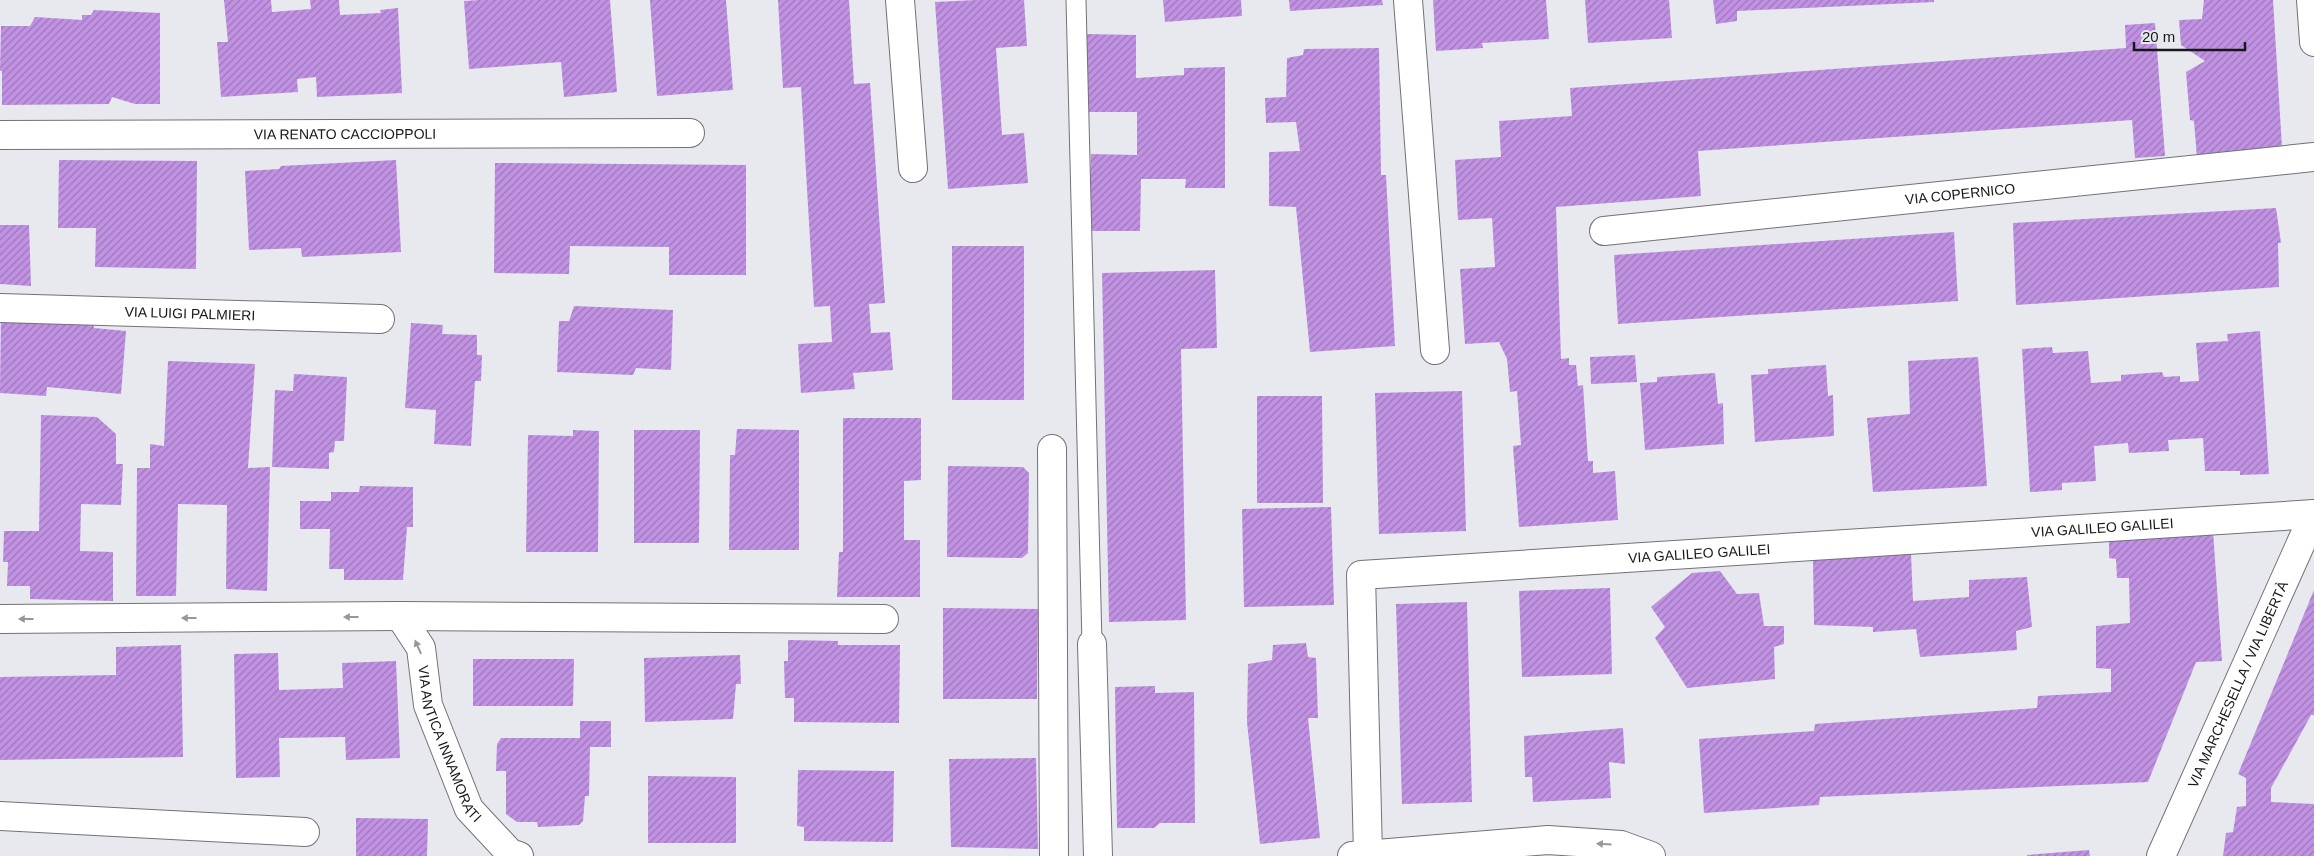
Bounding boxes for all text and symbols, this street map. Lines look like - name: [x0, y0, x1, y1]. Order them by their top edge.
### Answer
- scale bar: [2134, 20, 2245, 52]
- text: 20 m: [2142, 28, 2175, 45]
- street label: VIA RENATO CACCIOPPOLI: [254, 126, 436, 142]
- street label: VIA COPERNICO: [1904, 180, 2016, 208]
- street label: VIA LUIGI PALMIERI: [124, 304, 255, 323]
- street label: VIA GALILEO GALILEI: [2031, 515, 2174, 540]
- street label: VIA GALILEO GALILEI: [1628, 541, 1771, 566]
- street label: VIA MARCHESELLA / VIA LIBERTÀ: [2185, 578, 2291, 790]
- one-way arrow: [343, 613, 359, 621]
- one-way arrow: [180, 614, 196, 622]
- one-way arrow: [18, 615, 34, 623]
- one-way arrow: [414, 639, 422, 654]
- street label: VIA ANTICA INNAMORATI: [415, 664, 485, 825]
- one-way arrow: [1596, 839, 1612, 847]

